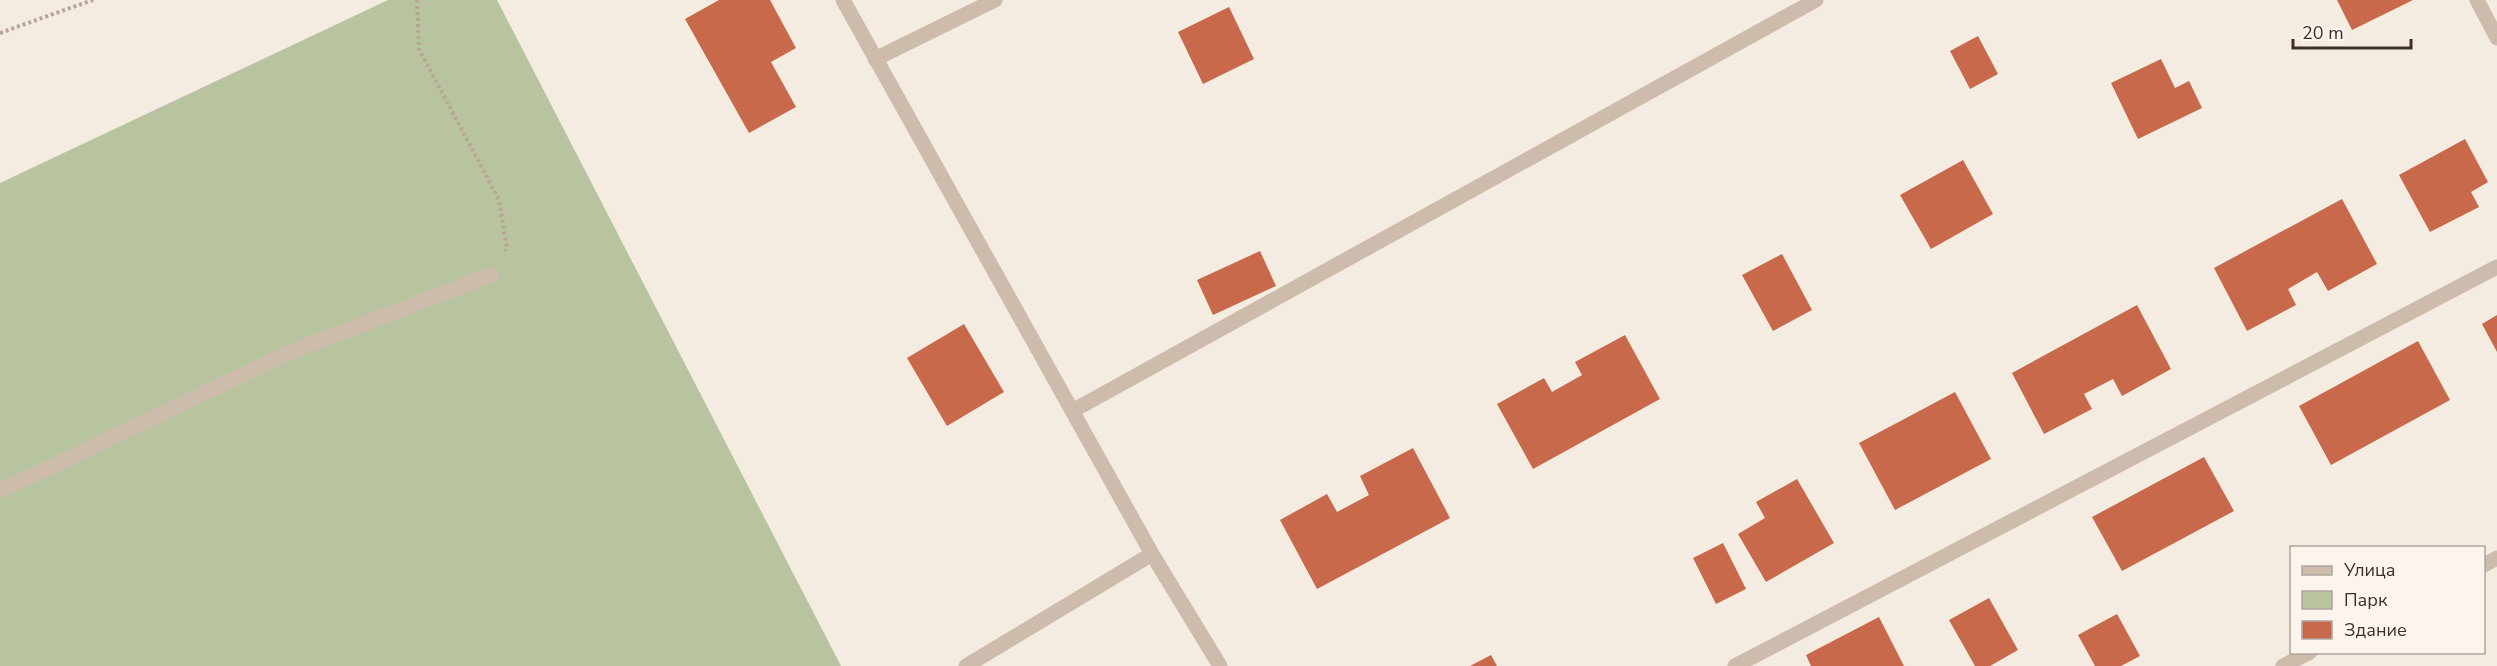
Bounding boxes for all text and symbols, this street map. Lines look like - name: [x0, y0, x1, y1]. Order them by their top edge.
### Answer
- scale bar: [2293, 12, 2412, 50]
- text: 20 m: [2302, 21, 2344, 45]
- legend: [2290, 546, 2485, 654]
- text: Улица: [2343, 558, 2395, 582]
- text: Парк: [2344, 588, 2388, 612]
- text: Здание: [2344, 618, 2407, 642]

